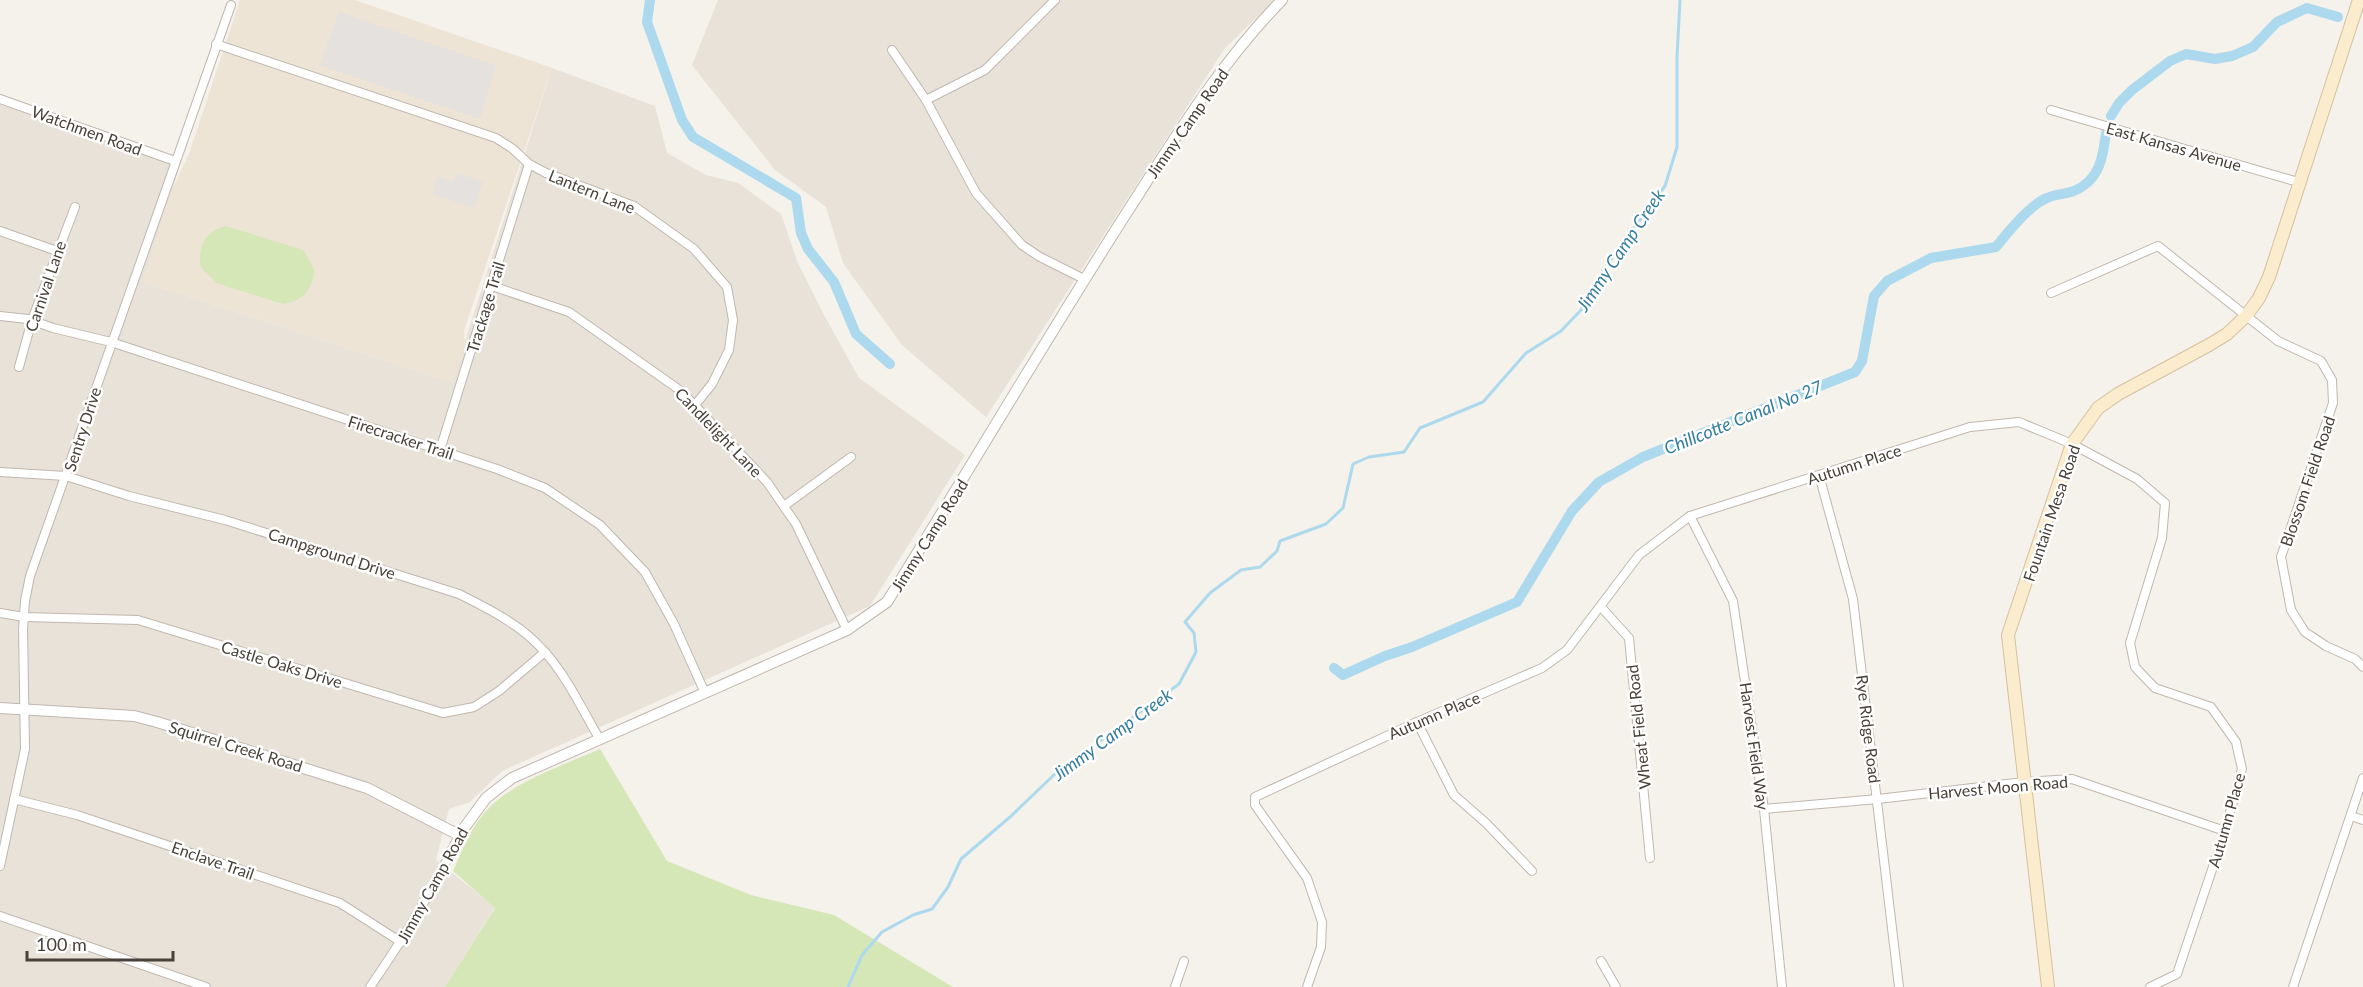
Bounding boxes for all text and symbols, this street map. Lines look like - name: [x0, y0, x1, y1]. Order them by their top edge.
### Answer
- street label: Jimmy Camp Road: [1142, 65, 1232, 181]
- street label: Watchmen Road: [29, 101, 145, 159]
- street label: East Kansas Avenue: [2104, 118, 2244, 174]
- street label: Lantern Lane: [546, 165, 638, 217]
- water label: Jimmy Camp Creek: [1570, 184, 1669, 316]
- street label: Carnival Lane: [21, 238, 69, 334]
- street label: Trackage Trail: [462, 259, 508, 355]
- water label: Chillcotte Canal No 27: [1661, 375, 1826, 459]
- street label: Candlelight Lane: [672, 383, 766, 481]
- street label: Sentry Drive: [59, 384, 105, 474]
- street label: Firecracker Trail: [346, 411, 456, 463]
- street label: Blossom Field Road: [2276, 413, 2338, 549]
- street label: Autumn Place: [1805, 440, 1903, 488]
- street label: Fountain Mesa Road: [2019, 442, 2083, 584]
- street label: Jimmy Camp Road: [887, 475, 971, 595]
- street label: Campground Drive: [266, 523, 398, 583]
- street label: Castle Oaks Drive: [219, 637, 345, 691]
- street label: Wheat Field Road: [1622, 664, 1654, 790]
- street label: Rye Ridge Road: [1853, 674, 1885, 784]
- street label: Harvest Field Way: [1737, 681, 1773, 812]
- water label: Jimmy Camp Creek: [1047, 683, 1177, 785]
- street label: Autumn Place: [1385, 687, 1483, 743]
- street label: Squirrel Creek Road: [167, 717, 305, 775]
- street label: Autumn Place: [2203, 770, 2249, 870]
- street label: Harvest Moon Road: [1927, 771, 2069, 803]
- street label: Jimmy Camp Road: [392, 824, 472, 946]
- street label: Enclave Trail: [169, 837, 257, 883]
- scale bar: [27, 924, 172, 962]
- text: 100 m: [36, 933, 87, 955]

